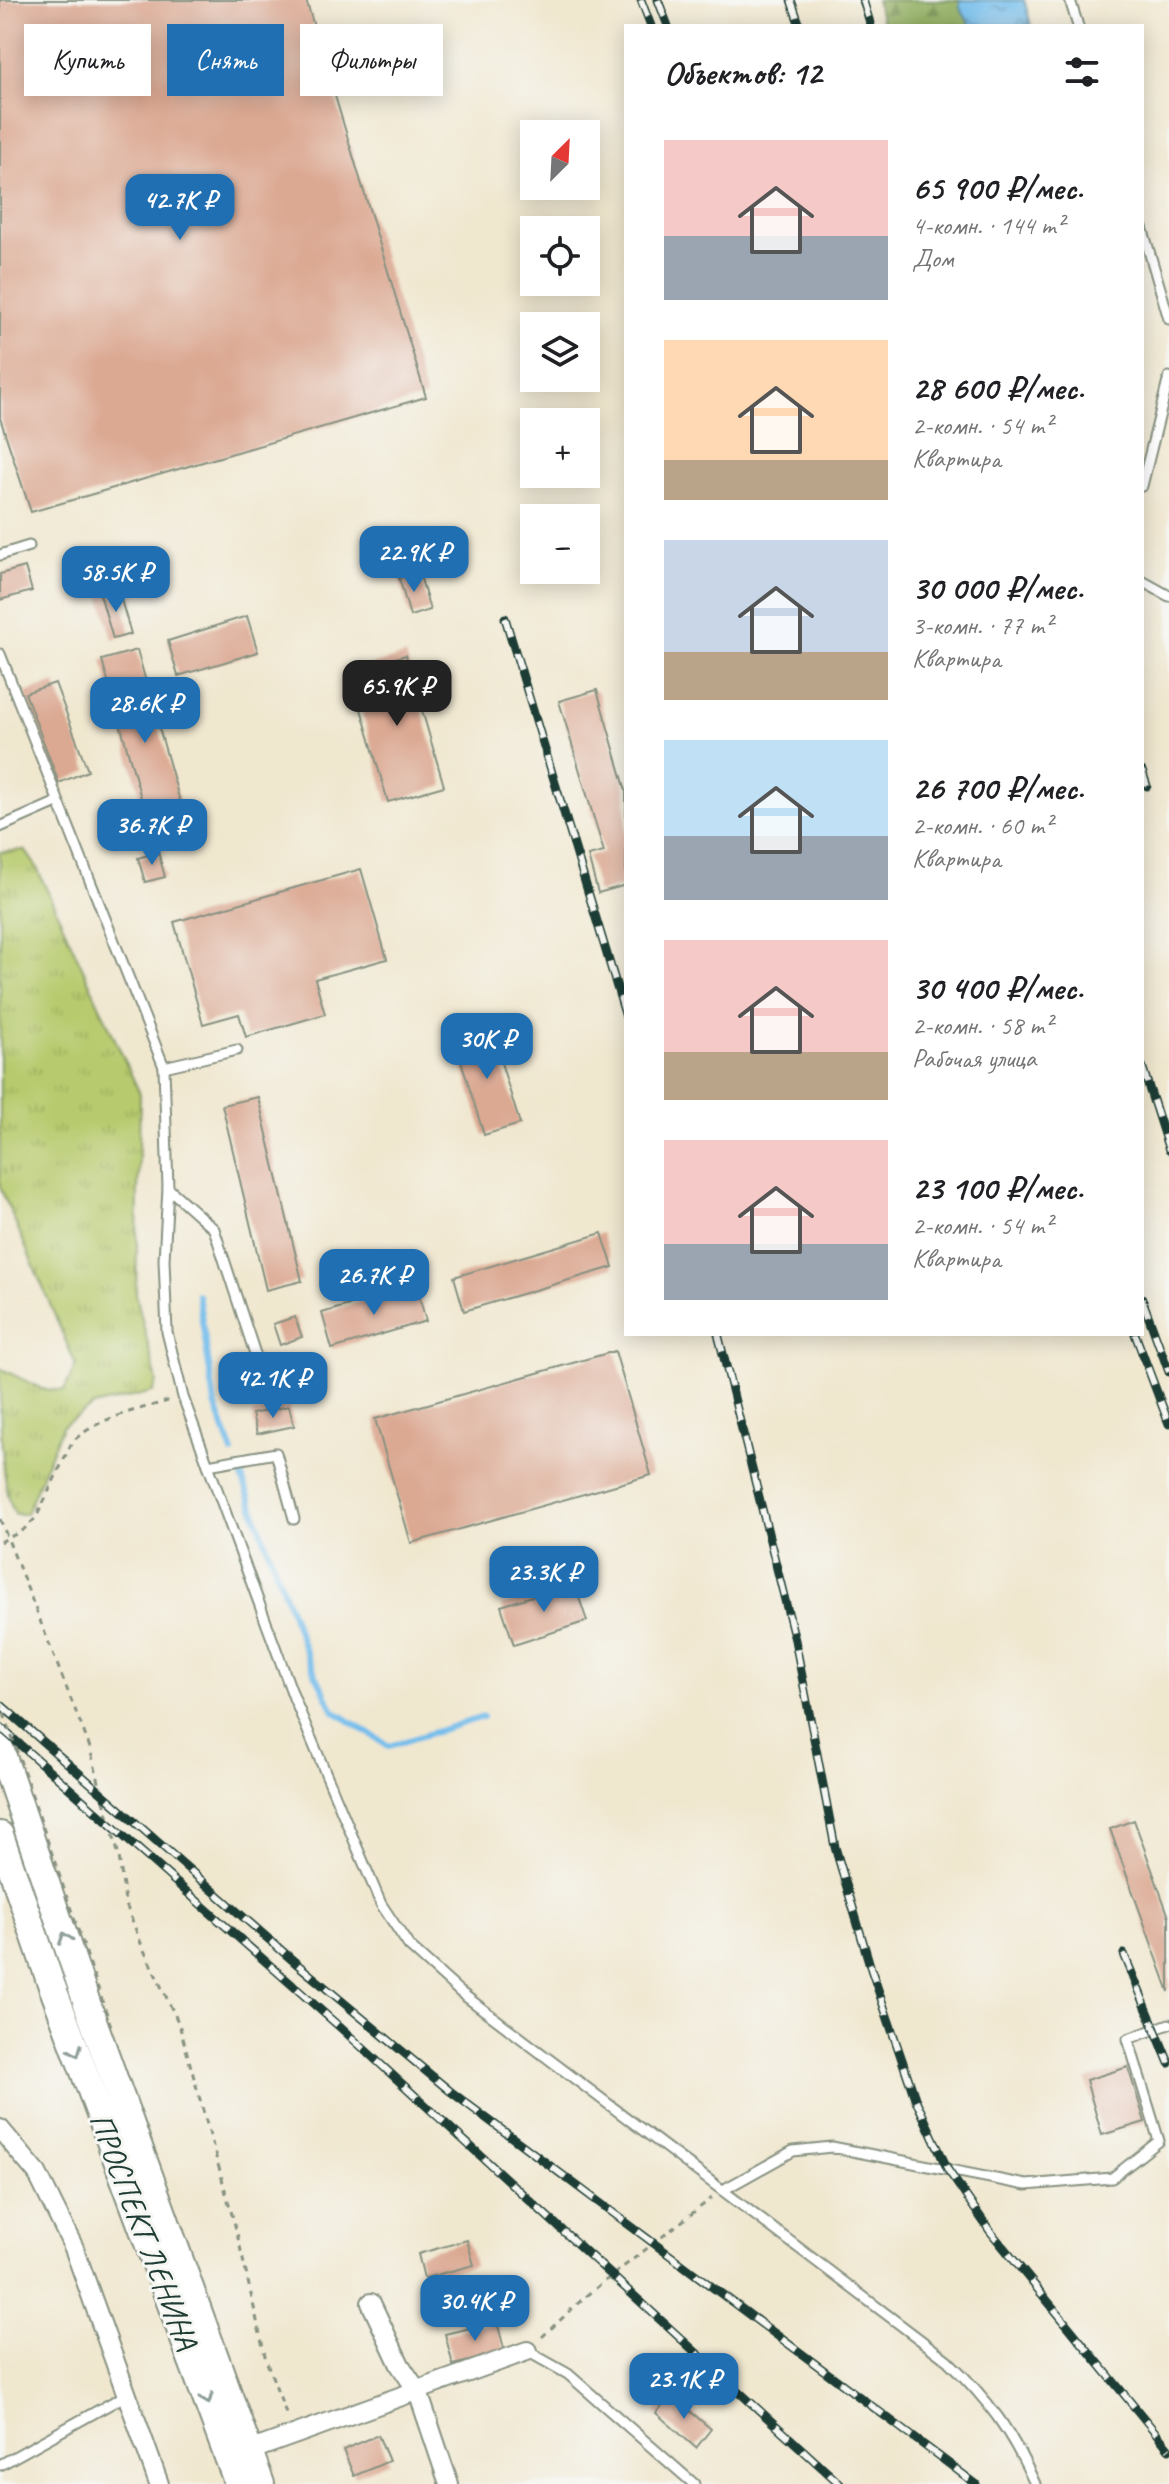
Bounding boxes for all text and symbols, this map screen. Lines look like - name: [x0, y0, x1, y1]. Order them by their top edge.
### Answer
- chip: Купить: [24, 24, 151, 96]
- chip: Снять: [167, 24, 284, 96]
- chip: Фильтры: [300, 24, 443, 96]
- icon: filters: [1060, 50, 1104, 94]
- text: Объектов: 12: [664, 51, 822, 94]
- north arrow: [520, 120, 600, 200]
- map controls: [520, 120, 600, 584]
- text: 65 900 ₽/мес.: [912, 166, 1083, 209]
- icon: home: [728, 172, 824, 268]
- pin: 42.7K ₽: [106, 174, 254, 242]
- text: 42.7K ₽: [143, 183, 217, 216]
- text: 4-комн. · 144 m²: [912, 209, 1064, 242]
- button: locate: [520, 216, 600, 296]
- text: Дом: [912, 242, 954, 275]
- button: layers: [520, 312, 600, 392]
- text: 28 600 ₽/мес.: [912, 366, 1084, 409]
- icon: home: [728, 372, 824, 468]
- button: +: [520, 408, 600, 488]
- text: 2-комн. · 54 m²: [912, 409, 1052, 442]
- text: Квартира: [912, 442, 1001, 475]
- button: −: [520, 504, 600, 584]
- pin: 22.9K ₽: [340, 526, 488, 594]
- text: 22.9K ₽: [378, 535, 450, 568]
- pin: 58.5K ₽: [42, 546, 190, 614]
- text: 58.5K ₽: [80, 555, 152, 588]
- text: 30 000 ₽/мес.: [912, 566, 1083, 609]
- icon: home: [728, 572, 824, 668]
- text: 3-комн. · 77 m²: [912, 609, 1052, 642]
- text: Квартира: [912, 642, 1001, 675]
- pin: 65.9K ₽: [323, 660, 471, 728]
- text: 65.9K ₽: [360, 669, 434, 702]
- pin: 28.6K ₽: [71, 677, 219, 745]
- text: 28.6K ₽: [108, 686, 182, 719]
- text: 26 700 ₽/мес.: [912, 766, 1084, 809]
- icon: home: [728, 772, 824, 868]
- pin: 36.7K ₽: [78, 799, 226, 867]
- text: 36.7K ₽: [115, 808, 189, 841]
- text: 2-комн. · 60 m²: [912, 809, 1052, 842]
- text: Квартира: [912, 842, 1001, 875]
- text: 30 400 ₽/мес.: [912, 966, 1083, 1009]
- icon: home: [728, 972, 824, 1068]
- text: 2-комн. · 58 m²: [912, 1009, 1052, 1042]
- pin: 30K ₽: [431, 1013, 543, 1081]
- text: 30K ₽: [459, 1022, 515, 1055]
- text: Рабочая улица: [912, 1042, 1036, 1075]
- text: 23 100 ₽/мес.: [912, 1166, 1083, 1209]
- icon: home: [728, 1172, 824, 1268]
- text: 2-комн. · 54 m²: [912, 1209, 1052, 1242]
- text: Квартира: [912, 1242, 1001, 1275]
- pin: 26.7K ₽: [300, 1249, 448, 1317]
- text: 26.7K ₽: [337, 1258, 411, 1291]
- pin: 42.1K ₽: [199, 1352, 347, 1420]
- text: 42.1K ₽: [236, 1361, 310, 1394]
- pin: 23.3K ₽: [470, 1546, 618, 1614]
- text: 23.3K ₽: [507, 1555, 581, 1588]
- one-way arrow: [58, 1932, 74, 1946]
- one-way arrow: [66, 2043, 83, 2057]
- street label: ПРОСПЕКТ ЛЕНИНА: [80, 2107, 208, 2356]
- pin: 30.4K ₽: [401, 2275, 549, 2343]
- text: 30.4K ₽: [438, 2284, 512, 2317]
- pin: 23.1K ₽: [610, 2353, 758, 2421]
- text: 23.1K ₽: [647, 2362, 721, 2395]
- one-way arrow: [197, 2392, 214, 2406]

